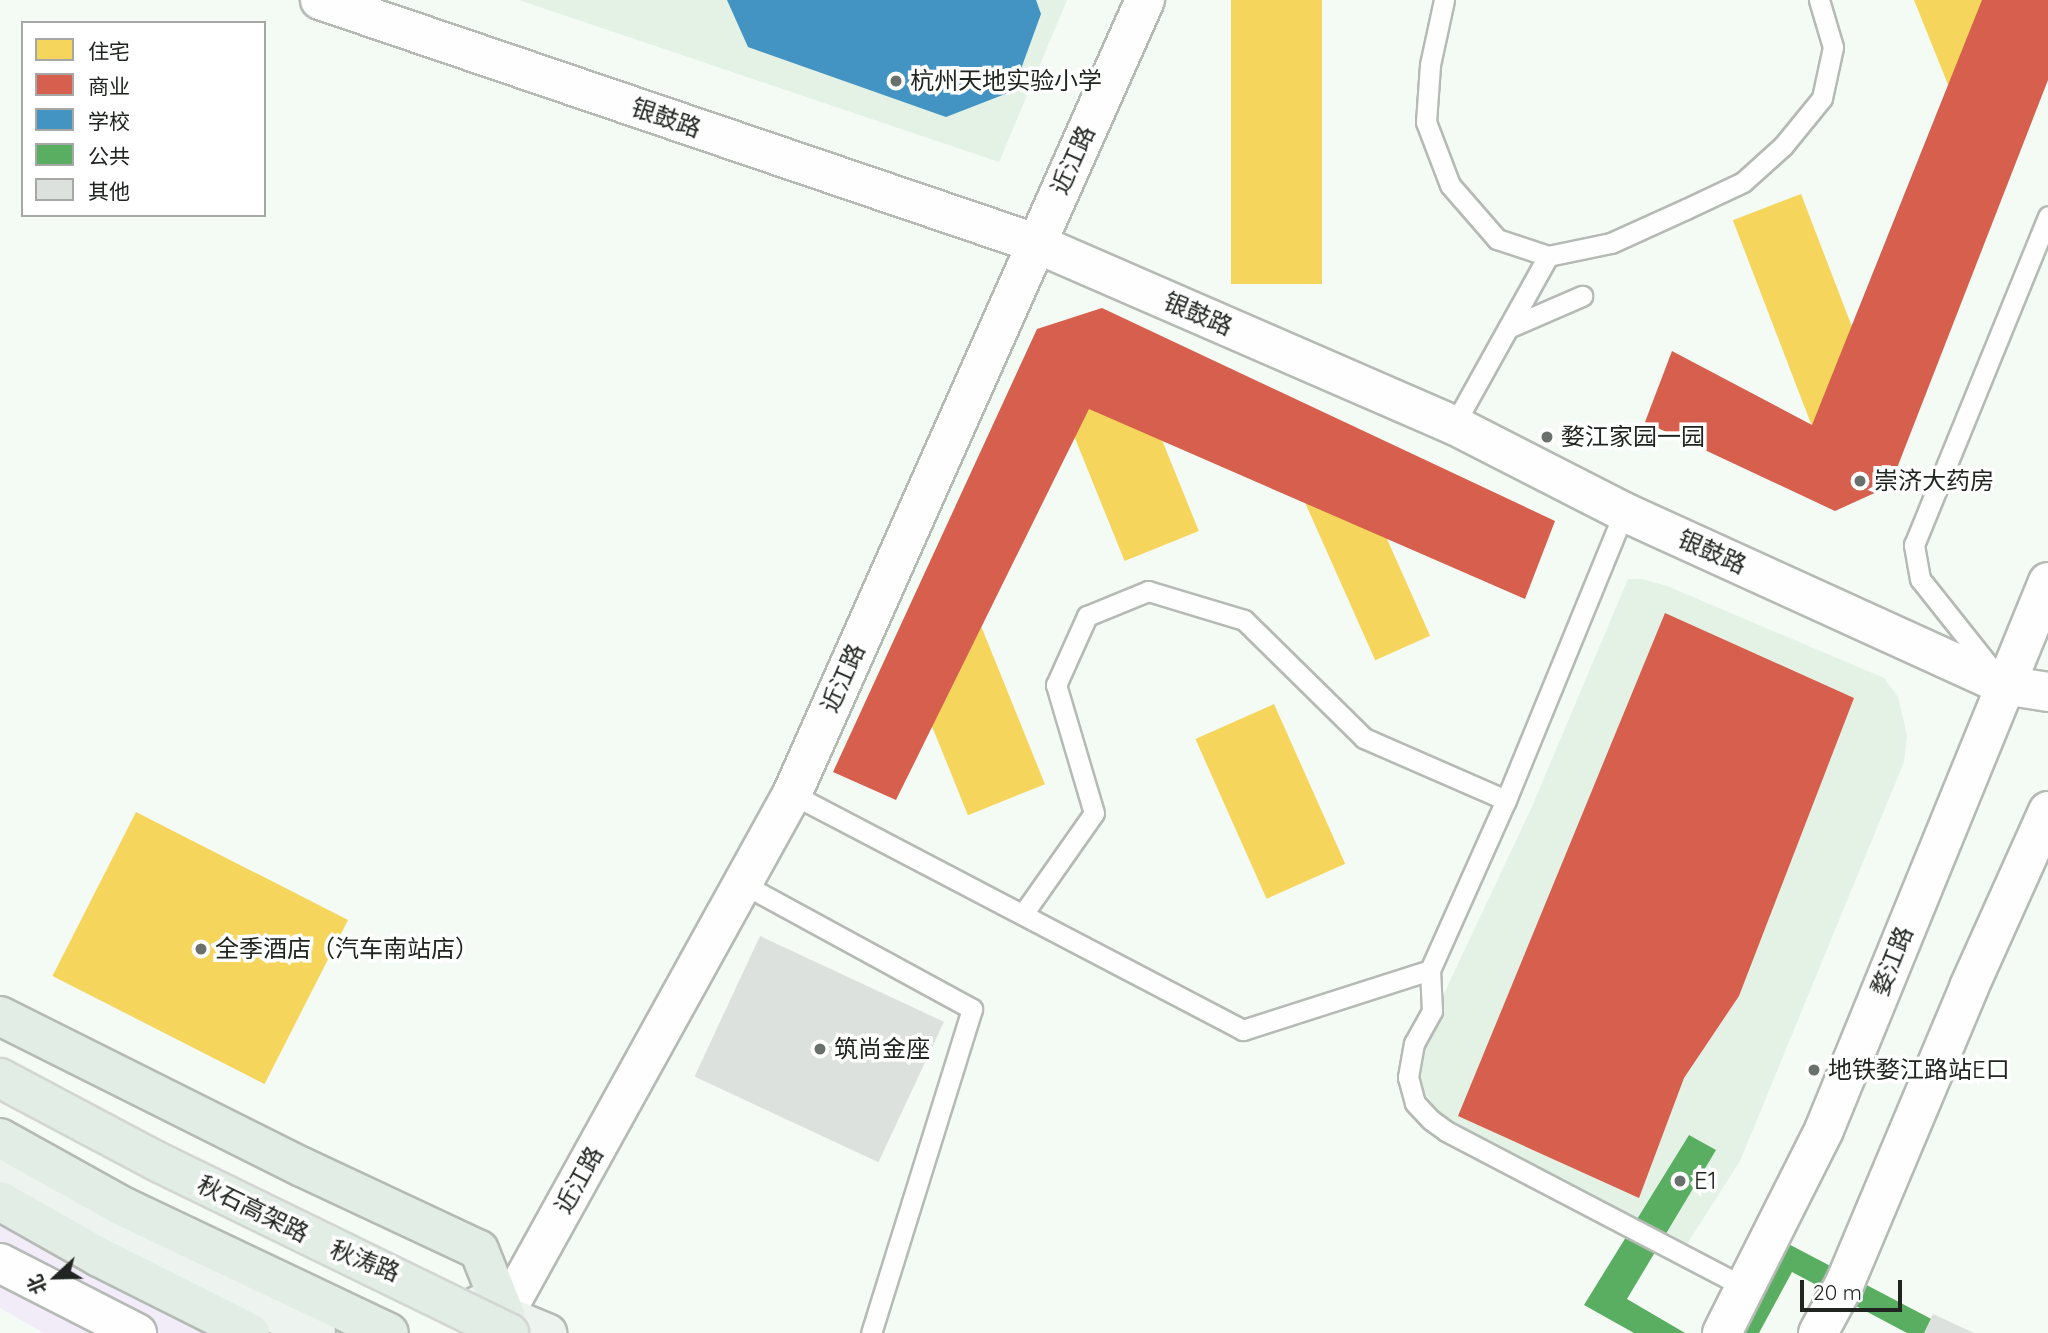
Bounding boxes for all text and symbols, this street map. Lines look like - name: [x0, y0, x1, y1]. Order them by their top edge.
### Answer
- legend: [21, 21, 266, 217]
- text: 住宅: [88, 38, 130, 64]
- place label: 杭州天地实验小学: [910, 67, 1102, 95]
- text: 商业: [88, 73, 130, 99]
- marker: 杭州天地实验小学: [888, 73, 904, 89]
- street label: 银鼓路: [627, 93, 705, 143]
- text: 学校: [88, 108, 130, 134]
- street label: 近江路: [1045, 121, 1101, 199]
- text: 公共: [88, 143, 130, 169]
- text: 其他: [88, 178, 130, 204]
- street label: 银鼓路: [1159, 287, 1237, 341]
- place label: 婺江家园一园: [1561, 423, 1705, 451]
- marker: 婺江家园一园: [1539, 429, 1555, 445]
- place label: 崇济大药房: [1874, 467, 1994, 495]
- marker: 崇济大药房: [1852, 473, 1868, 489]
- street label: 银鼓路: [1673, 524, 1751, 580]
- street label: 近江路: [815, 639, 871, 717]
- street label: 婺江路: [1865, 922, 1919, 1000]
- place label: 全季酒店（汽车南站店）: [215, 935, 479, 963]
- marker: 全季酒店（汽车南站店）: [193, 941, 209, 957]
- place label: 筑尚金座: [834, 1035, 930, 1063]
- marker: 筑尚金座: [812, 1041, 828, 1057]
- place label: 地铁婺江路站E口: [1828, 1056, 2010, 1084]
- marker: 地铁婺江路站E口: [1806, 1062, 1822, 1078]
- street label: 近江路: [549, 1142, 609, 1218]
- place label: E1: [1694, 1167, 1717, 1195]
- street label: 秋石高架路: [193, 1170, 313, 1248]
- marker: E1: [1672, 1173, 1688, 1189]
- street label: 秋涛路: [326, 1235, 404, 1287]
- north arrow: [21, 1242, 91, 1312]
- scale bar: [1803, 1266, 1904, 1310]
- text: 北: [22, 1272, 51, 1298]
- text: 20 m: [1813, 1279, 1862, 1305]

